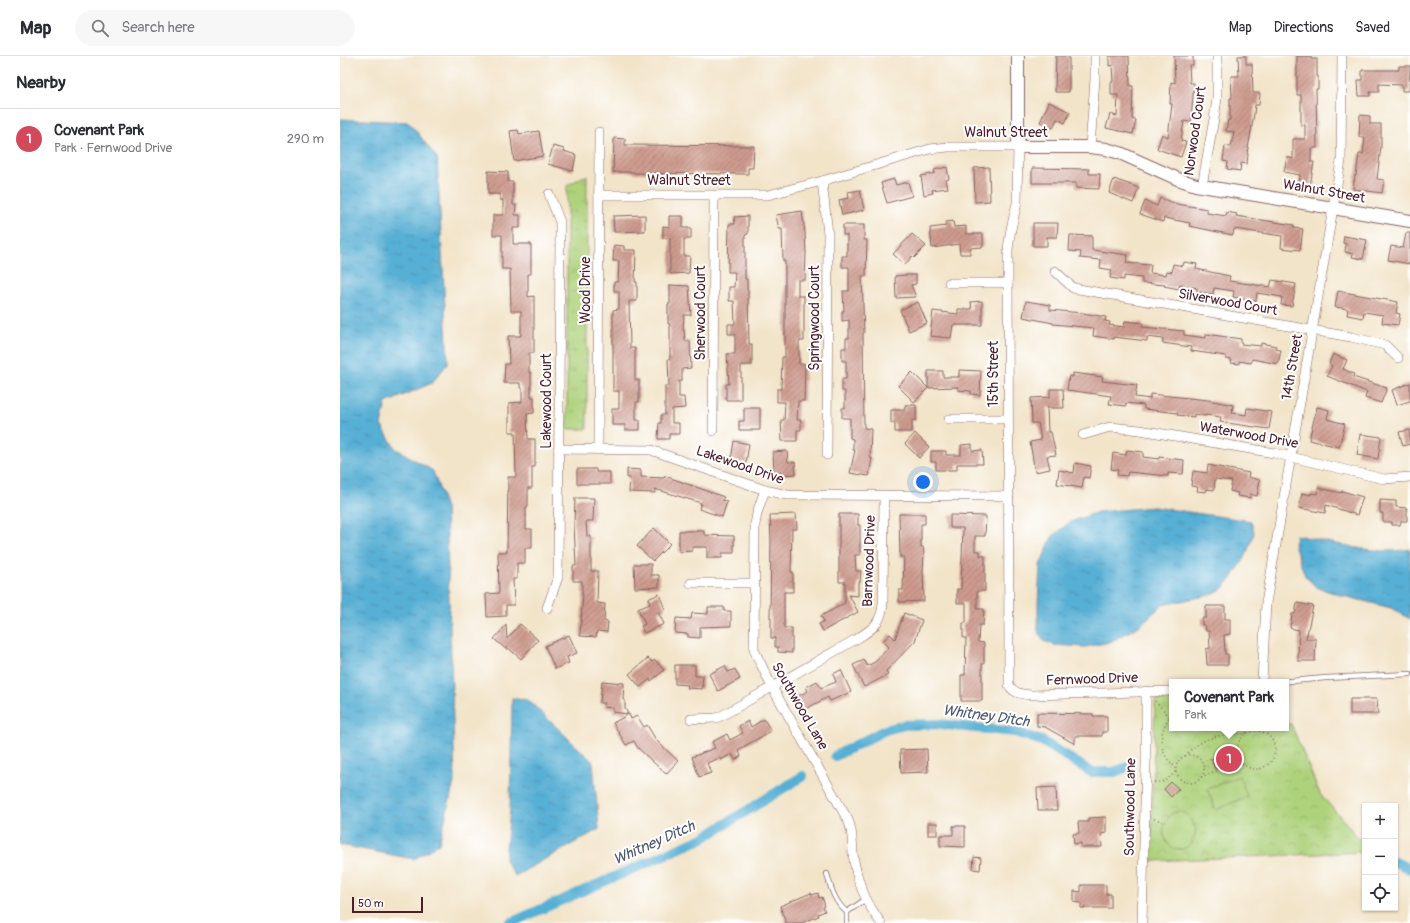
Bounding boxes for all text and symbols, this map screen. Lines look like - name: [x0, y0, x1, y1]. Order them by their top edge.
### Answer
- search box: [75, 10, 355, 46]
- text: Map: [20, 16, 51, 40]
- icon: search: [89, 17, 111, 39]
- text: Search here: [121, 18, 195, 37]
- text: Map: [1229, 19, 1252, 36]
- text: Directions: [1274, 19, 1333, 36]
- text: Saved: [1355, 19, 1390, 36]
- text: Nearby: [16, 72, 65, 93]
- street label: Norwood Court: [1180, 85, 1210, 177]
- text: Covenant Park: [54, 121, 144, 140]
- street label: Walnut Street: [964, 124, 1048, 141]
- text: 1: [26, 131, 32, 147]
- text: 290 m: [287, 131, 324, 147]
- text: Park · Fernwood Drive: [54, 140, 172, 156]
- street label: Walnut Street: [647, 172, 731, 189]
- street label: Walnut Street: [1281, 175, 1367, 207]
- street label: Wood Drive: [577, 257, 594, 323]
- street label: Sherwood Court: [692, 265, 709, 360]
- street label: Springwood Court: [806, 265, 823, 371]
- street label: Silverwood Court: [1177, 285, 1279, 319]
- street label: 14th Street: [1278, 332, 1306, 401]
- street label: 15th Street: [985, 341, 1002, 407]
- street label: Lakewood Court: [538, 353, 555, 449]
- street label: Waterwood Drive: [1198, 418, 1300, 452]
- street label: Lakewood Drive: [694, 442, 786, 488]
- your location: [913, 472, 933, 492]
- street label: Barnwood Drive: [859, 515, 879, 607]
- street label: Southwood Lane: [768, 659, 832, 753]
- street label: Fernwood Drive: [1046, 669, 1138, 689]
- popup: [1169, 679, 1289, 731]
- text: Covenant Park: [1184, 688, 1274, 707]
- water label: Whitney Ditch: [942, 701, 1031, 732]
- text: Park: [1184, 707, 1207, 723]
- pin: 1: [1216, 744, 1242, 774]
- street label: Southwood Lane: [1121, 758, 1139, 856]
- map controls: [1362, 803, 1398, 911]
- button: +: [1362, 803, 1398, 839]
- water label: Whitney Ditch: [610, 816, 698, 869]
- button: −: [1362, 839, 1398, 875]
- button: locate: [1362, 875, 1398, 911]
- scale bar: [352, 895, 423, 914]
- text: 50 m: [358, 897, 384, 910]

